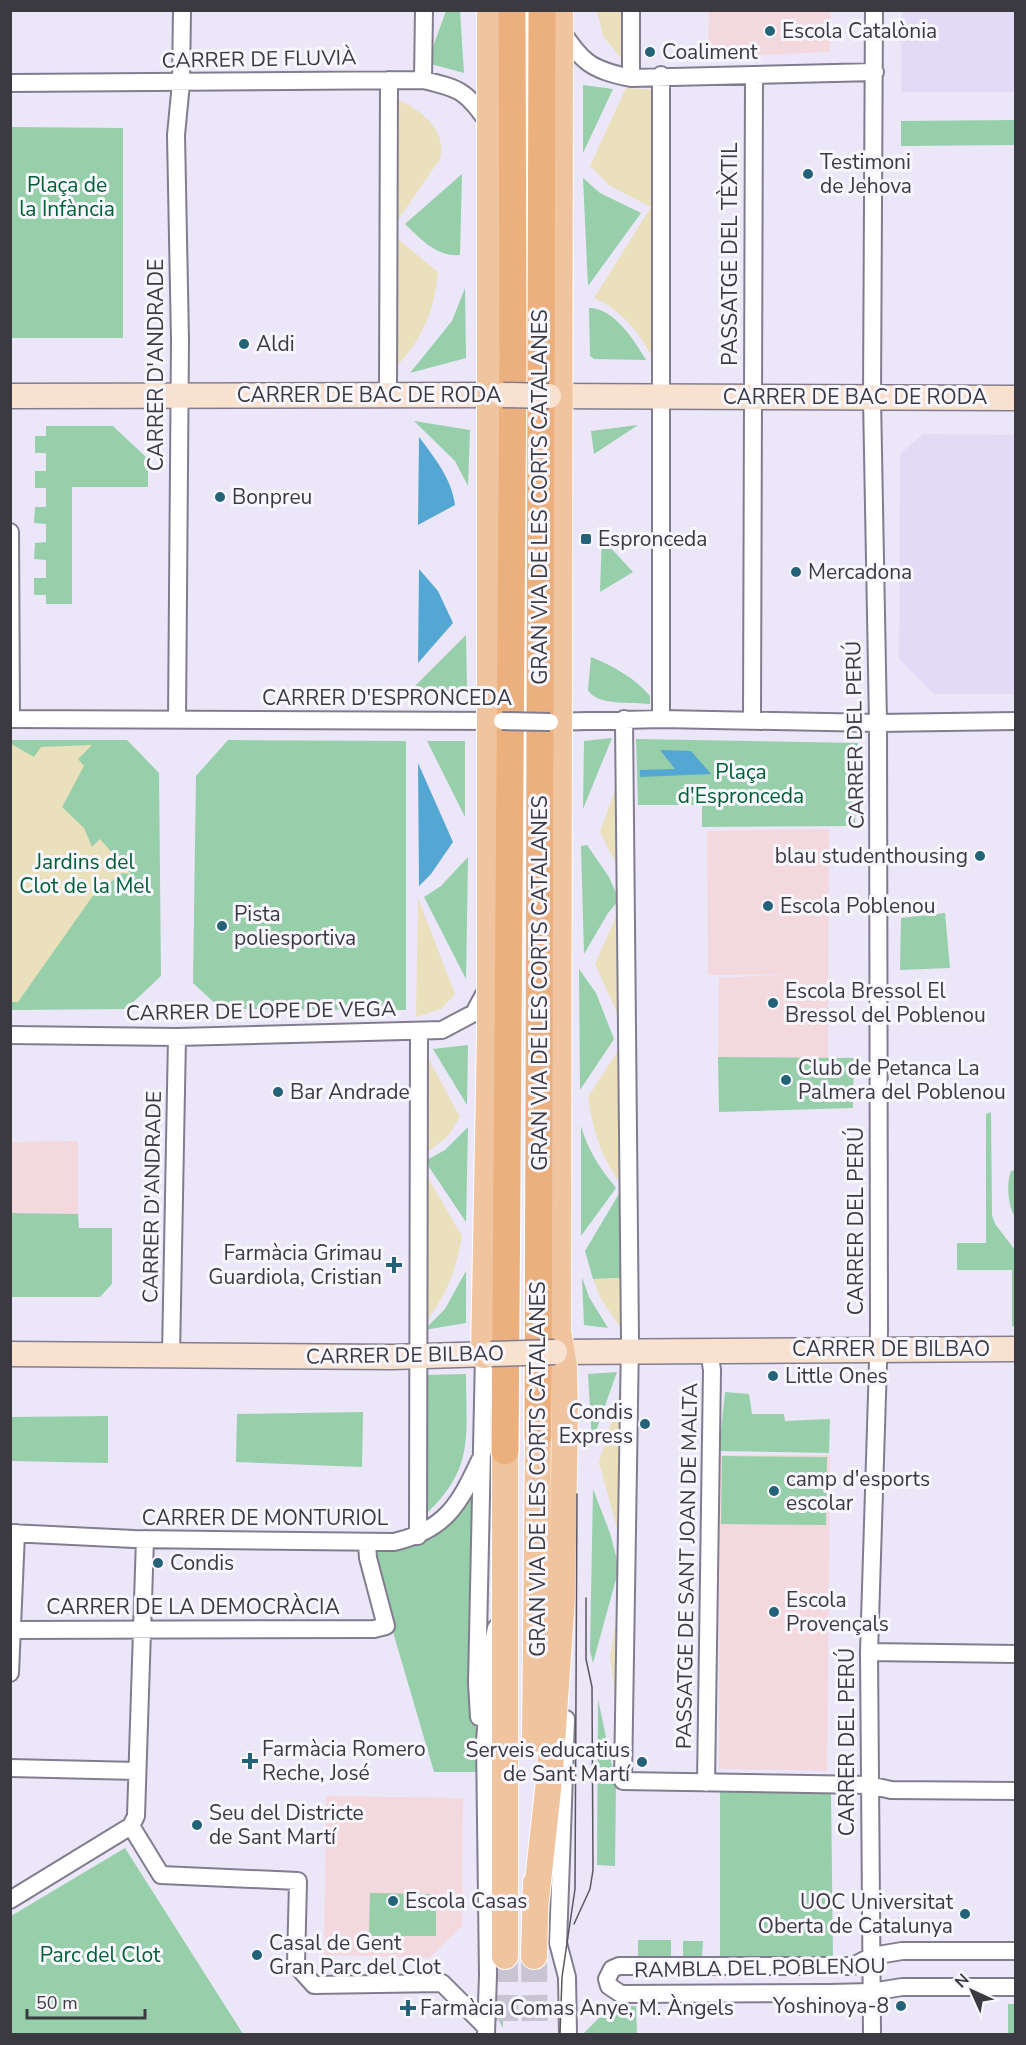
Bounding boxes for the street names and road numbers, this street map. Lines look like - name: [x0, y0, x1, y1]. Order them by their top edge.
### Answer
- street label: CARRER DE FLUVIÀ: [161, 43, 357, 75]
- street label: PASSATGE DEL TÈXTIL: [716, 142, 744, 366]
- street label: CARRER D'ANDRADE: [142, 259, 170, 471]
- street label: GRAN VIA DE LES CORTS CATALANES: [526, 309, 554, 685]
- street label: CARRER DE BAC DE RODA: [237, 381, 501, 409]
- street label: CARRER DE BAC DE RODA: [723, 383, 987, 411]
- street label: CARRER DEL PERÚ: [839, 641, 871, 829]
- street label: CARRER D'ESPRONCEDA: [262, 684, 512, 712]
- street label: GRAN VIA DE LES CORTS CATALANES: [526, 795, 554, 1171]
- street label: CARRER DE LOPE DE VEGA: [126, 995, 396, 1027]
- street label: CARRER D'ANDRADE: [136, 1091, 168, 1303]
- street label: CARRER DEL PERÚ: [842, 1127, 870, 1315]
- street label: GRAN VIA DE LES CORTS CATALANES: [524, 1281, 552, 1657]
- street label: CARRER DE BILBAO: [792, 1335, 990, 1363]
- street label: CARRER DE BILBAO: [306, 1339, 504, 1371]
- street label: PASSATGE DE SANT JOAN DE MALTA: [670, 1383, 704, 1749]
- street label: CARRER DE MONTURIOL: [142, 1504, 389, 1532]
- street label: CARRER DE LA DEMOCRÀCIA: [46, 1593, 340, 1621]
- street label: CARRER DEL PERÚ: [833, 1648, 861, 1836]
- street label: RAMBLA DEL POBLENOU: [634, 1952, 886, 1984]

